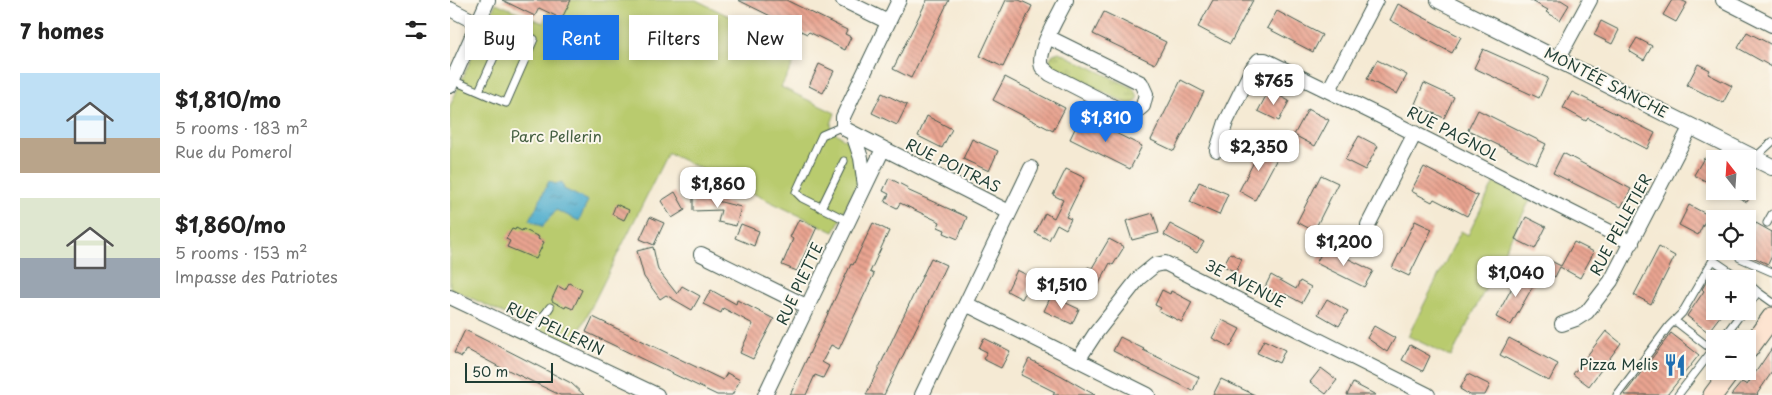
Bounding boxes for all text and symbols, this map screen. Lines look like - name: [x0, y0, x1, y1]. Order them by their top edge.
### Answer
- text: 7 homes: [20, 14, 104, 46]
- chip: Buy: [465, 15, 533, 60]
- chip: Rent: [543, 15, 619, 60]
- chip: Filters: [629, 15, 718, 60]
- chip: New: [728, 15, 802, 60]
- icon: filters: [402, 16, 430, 44]
- street label: MONTÉE SANCHE: [1541, 40, 1673, 123]
- pin: $765: [1244, 64, 1304, 106]
- text: $765: [1254, 68, 1294, 92]
- text: $1,810/mo: [175, 83, 281, 115]
- icon: home: [60, 93, 120, 153]
- pin: $1,810: [1065, 100, 1147, 143]
- street label: RUE PAGNOL: [1403, 100, 1504, 166]
- text: $1,810: [1081, 105, 1131, 129]
- text: 5 rooms · 183 m²: [175, 115, 308, 139]
- park label: Parc Pellerin: [510, 124, 602, 147]
- pin: $2,350: [1218, 130, 1300, 172]
- street label: RUE POITRAS: [902, 132, 1005, 198]
- text: $2,350: [1230, 134, 1288, 158]
- text: Rue du Pomerol: [175, 139, 292, 163]
- north arrow: [1706, 150, 1756, 200]
- map controls: [1706, 150, 1756, 380]
- pin: $1,860: [677, 166, 759, 209]
- street label: RUE PELLETIER: [1583, 169, 1656, 279]
- text: $1,860: [691, 171, 745, 195]
- text: $1,860/mo: [175, 208, 286, 240]
- button: locate: [1706, 210, 1756, 260]
- icon: home: [60, 218, 120, 278]
- pin: $1,200: [1303, 224, 1385, 267]
- text: $1,200: [1316, 229, 1372, 253]
- street label: RUE PIETTE: [769, 238, 828, 329]
- text: 5 rooms · 153 m²: [175, 240, 308, 264]
- street label: 3E AVENUE: [1201, 253, 1290, 313]
- pin: $1,040: [1475, 256, 1557, 298]
- text: $1,040: [1488, 260, 1544, 284]
- text: Impasse des Patriotes: [175, 264, 338, 288]
- pin: $1,510: [1021, 268, 1103, 310]
- button: +: [1706, 270, 1756, 320]
- text: $1,510: [1037, 272, 1087, 296]
- street label: RUE PELLERIN: [503, 295, 608, 360]
- button: −: [1706, 330, 1756, 380]
- place label: Pizza Melis: [1579, 352, 1658, 375]
- restaurant icon: Pizza Melis: [1662, 352, 1688, 378]
- scale bar: [465, 360, 552, 383]
- text: 50 m: [472, 361, 508, 382]

